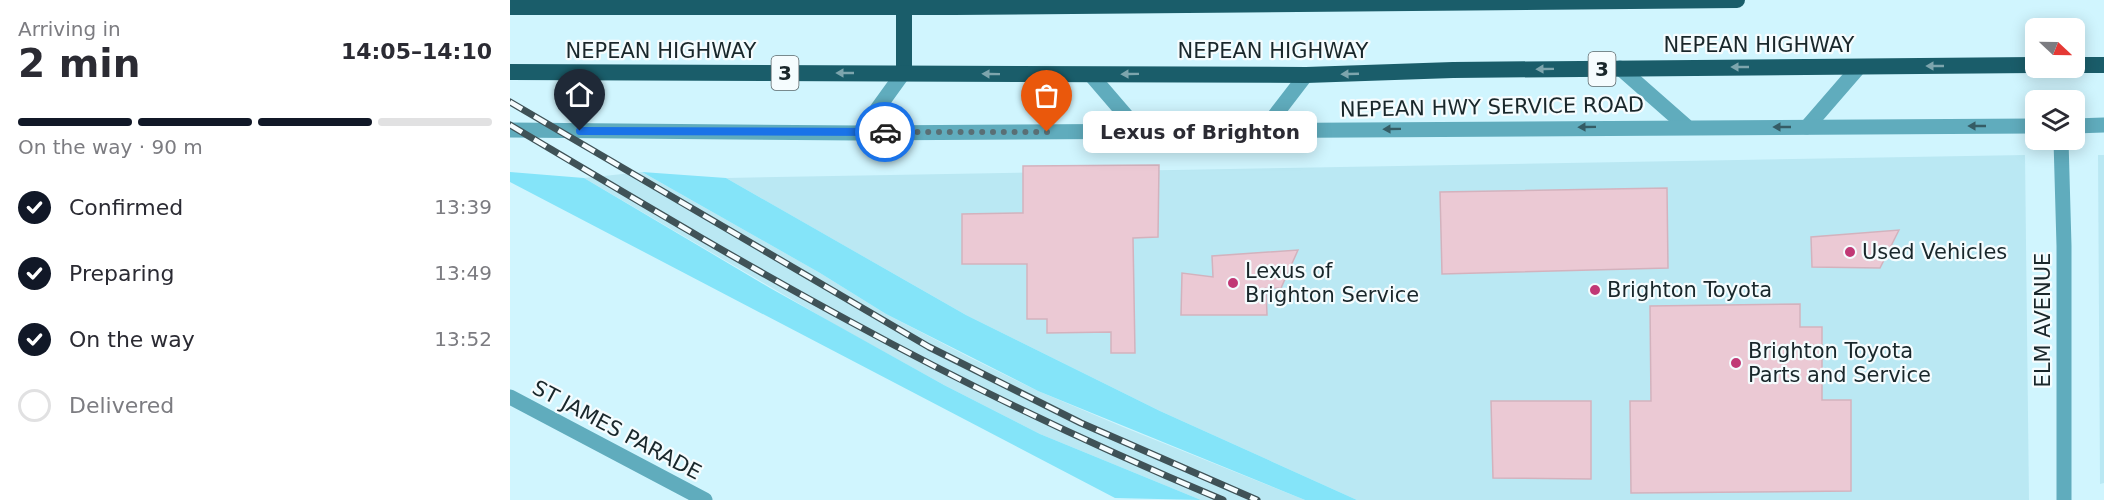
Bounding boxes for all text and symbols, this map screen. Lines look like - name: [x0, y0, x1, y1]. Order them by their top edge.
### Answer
- text: Arriving in: [18, 17, 121, 41]
- north arrow: [2025, 18, 2085, 78]
- map controls: [2025, 18, 2085, 150]
- street label: NEPEAN HIGHWAY: [1664, 33, 1855, 57]
- text: 14:05–14:10: [341, 39, 492, 64]
- street label: NEPEAN HIGHWAY: [566, 39, 757, 63]
- street label: NEPEAN HIGHWAY: [1178, 39, 1369, 63]
- text: 2 min: [18, 41, 140, 86]
- road number: 3: [1588, 52, 1616, 86]
- road number: 3: [772, 56, 798, 90]
- one-way arrow: [1926, 61, 1945, 71]
- one-way arrow: [1731, 63, 1750, 72]
- one-way arrow: [1536, 64, 1555, 74]
- one-way arrow: [836, 68, 855, 78]
- pin: [554, 69, 605, 131]
- one-way arrow: [981, 69, 1000, 79]
- one-way arrow: [1341, 69, 1360, 78]
- pin: [1021, 70, 1072, 132]
- one-way arrow: [1120, 70, 1139, 79]
- icon: home: [563, 78, 596, 111]
- icon: bag: [1030, 79, 1063, 112]
- button: layers: [2025, 90, 2085, 150]
- street label: NEPEAN HWY SERVICE ROAD: [1340, 92, 1644, 122]
- courier: [855, 102, 915, 162]
- callout: Lexus of Brighton: [1083, 111, 1317, 153]
- icon: car: [869, 116, 902, 149]
- text: Lexus of Brighton: [1100, 120, 1300, 144]
- one-way arrow: [1968, 121, 1987, 131]
- one-way arrow: [1578, 122, 1597, 132]
- one-way arrow: [1773, 122, 1792, 132]
- one-way arrow: [1383, 124, 1402, 134]
- text: On the way · 90 m: [18, 135, 203, 159]
- icon: check: [18, 191, 51, 224]
- text: Confirmed: [69, 195, 183, 220]
- text: 13:39: [434, 195, 492, 219]
- place label: Used Vehicles: [1862, 240, 2007, 264]
- marker: Used Vehicles: [1843, 245, 1857, 259]
- street label: ELM AVENUE: [2031, 253, 2055, 387]
- icon: check: [18, 257, 51, 290]
- place label: Lexus of Brighton Service: [1245, 259, 1419, 307]
- text: Preparing: [69, 261, 175, 286]
- text: 13:49: [434, 261, 492, 285]
- marker: Lexus of Brighton Service: [1226, 276, 1240, 290]
- place label: Brighton Toyota: [1607, 278, 1772, 302]
- marker: Brighton Toyota: [1588, 283, 1602, 297]
- icon: check: [18, 323, 51, 356]
- text: On the way: [69, 327, 195, 352]
- text: 13:52: [434, 327, 492, 351]
- place label: Brighton Toyota Parts and Service: [1748, 339, 1931, 387]
- marker: Brighton Toyota Parts and Service: [1729, 356, 1743, 370]
- street label: ST JAMES PARADE: [529, 375, 705, 485]
- text: Delivered: [69, 393, 174, 418]

